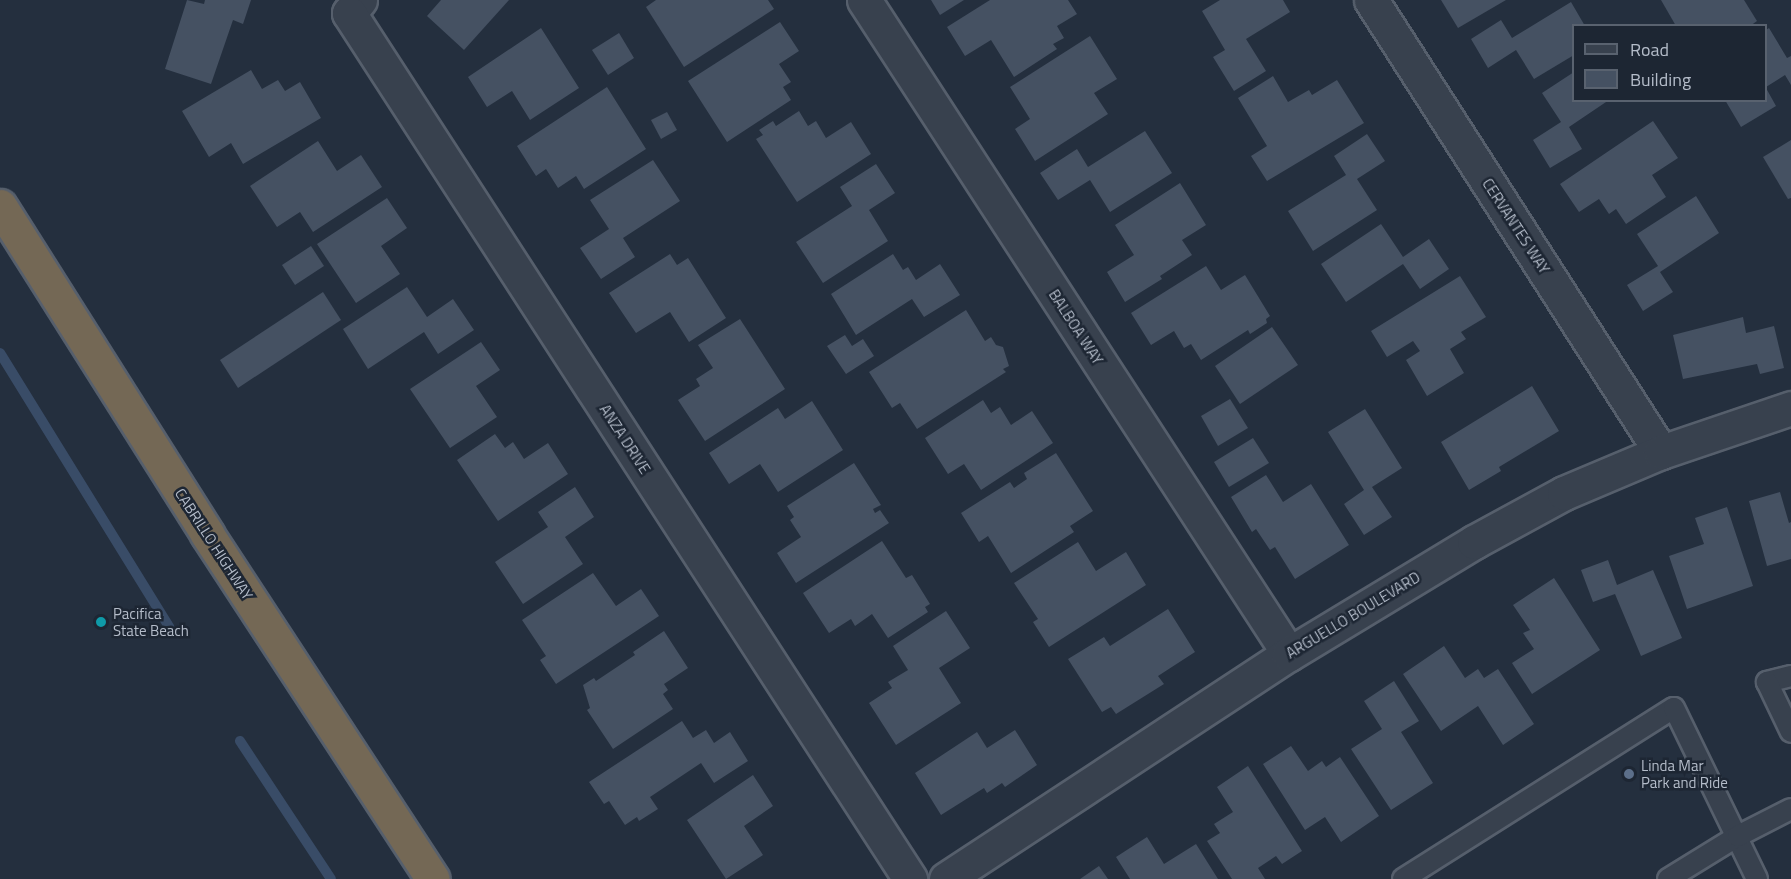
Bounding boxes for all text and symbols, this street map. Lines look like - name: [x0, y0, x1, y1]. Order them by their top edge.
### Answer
- legend: [1572, 24, 1767, 102]
- text: Road: [1630, 36, 1669, 63]
- text: Building: [1630, 66, 1691, 93]
- street label: CERVANTES WAY: [1479, 175, 1553, 277]
- street label: BALBOA WAY: [1045, 286, 1107, 368]
- street label: ANZA DRIVE: [596, 401, 654, 477]
- street label: CABRILLO HIGHWAY: [171, 485, 257, 603]
- street label: ARGUELLO BOULEVARD: [1283, 568, 1423, 662]
- place label: Pacifica State Beach: [113, 604, 189, 639]
- marker: Pacifica State Beach: [94, 615, 108, 629]
- place label: Linda Mar Park and Ride: [1641, 756, 1728, 791]
- marker: Linda Mar Park and Ride: [1622, 767, 1636, 781]

